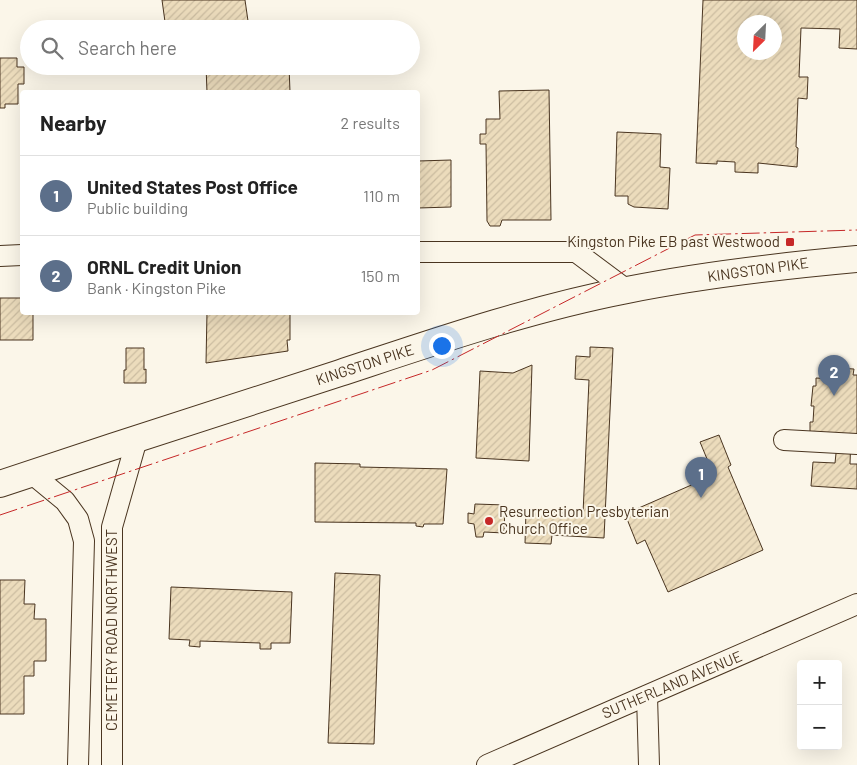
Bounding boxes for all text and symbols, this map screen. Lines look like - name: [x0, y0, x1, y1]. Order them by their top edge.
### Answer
- north arrow: [737, 15, 782, 60]
- search box: [20, 20, 420, 75]
- icon: search: [38, 34, 66, 62]
- text: Search here: [78, 36, 177, 59]
- text: Nearby: [40, 110, 106, 135]
- text: 2 results: [341, 113, 400, 132]
- text: United States Post Office: [87, 175, 298, 198]
- text: 1: [53, 186, 59, 205]
- text: 110 m: [363, 186, 400, 205]
- text: Public building: [87, 198, 188, 217]
- place label: Kingston Pike EB past Westwood: [567, 232, 780, 250]
- marker: Kingston Pike EB past Westwood: [784, 236, 796, 248]
- street label: KINGSTON PIKE: [706, 253, 810, 285]
- text: ORNL Credit Union: [87, 255, 242, 278]
- text: 2: [52, 266, 60, 285]
- text: 150 m: [361, 266, 400, 285]
- text: Bank · Kingston Pike: [87, 278, 226, 297]
- your location: [429, 333, 455, 359]
- street label: KINGSTON PIKE: [313, 340, 416, 388]
- pin: 2: [818, 355, 850, 396]
- pin: 1: [685, 457, 717, 498]
- place label: Resurrection Presbyterian Church Office: [499, 502, 669, 537]
- marker: Resurrection Presbyterian Church Office: [483, 515, 495, 527]
- street label: CEMETERY ROAD NORTHWEST: [102, 529, 120, 731]
- street label: SUTHERLAND AVENUE: [599, 646, 744, 722]
- map controls: [797, 660, 842, 750]
- button: +: [797, 660, 842, 705]
- button: −: [797, 705, 842, 750]

